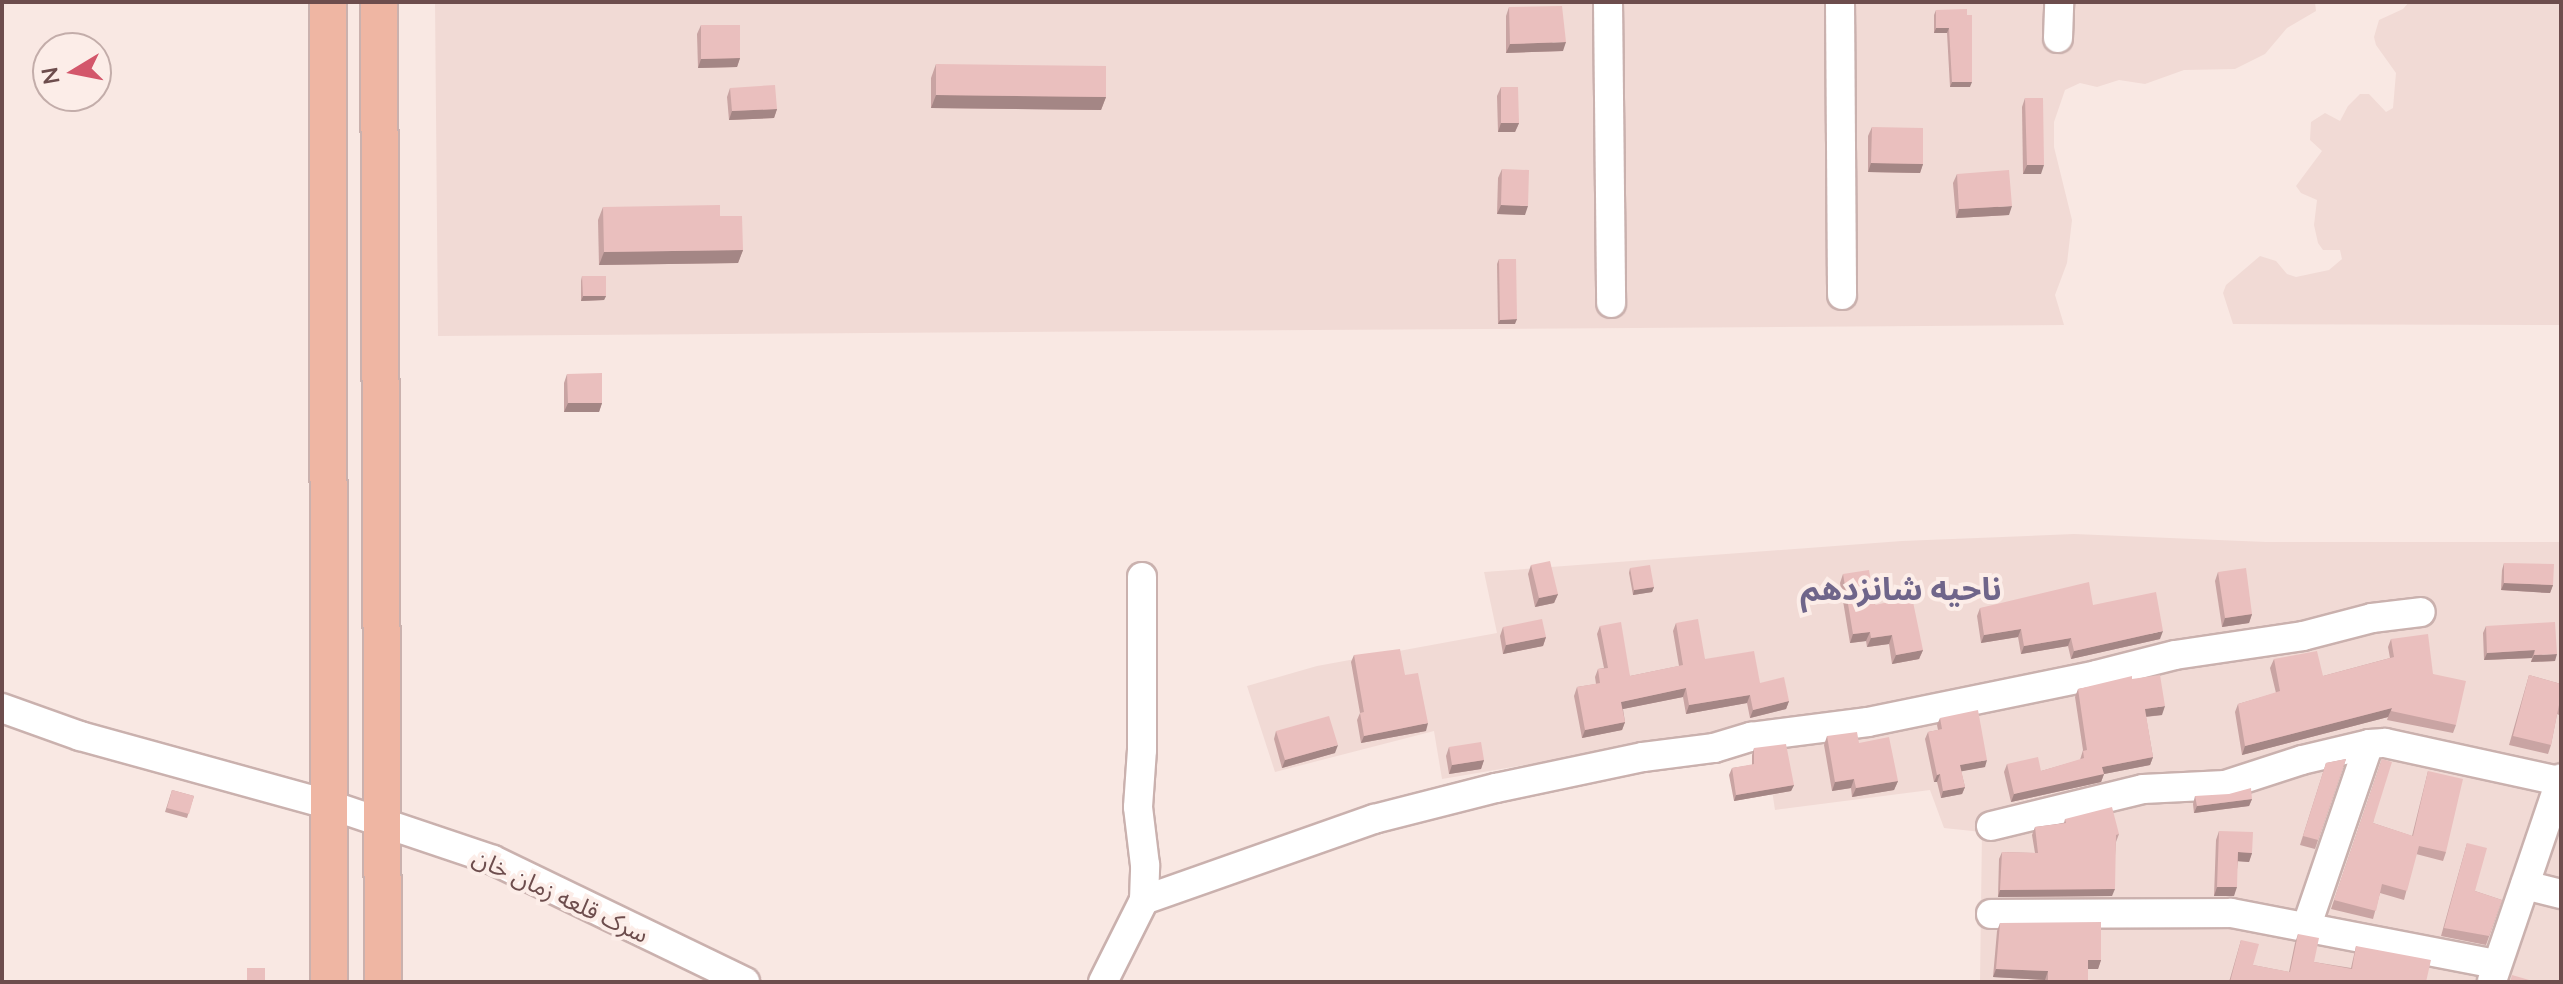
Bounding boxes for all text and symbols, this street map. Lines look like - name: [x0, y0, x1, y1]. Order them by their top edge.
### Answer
- north arrow: [32, 32, 112, 112]
- text: N: [35, 65, 65, 87]
- district label: ناحیه شانزدهم: [1800, 569, 2002, 607]
- street label: سرک قلعه زمان خان: [469, 842, 653, 948]

